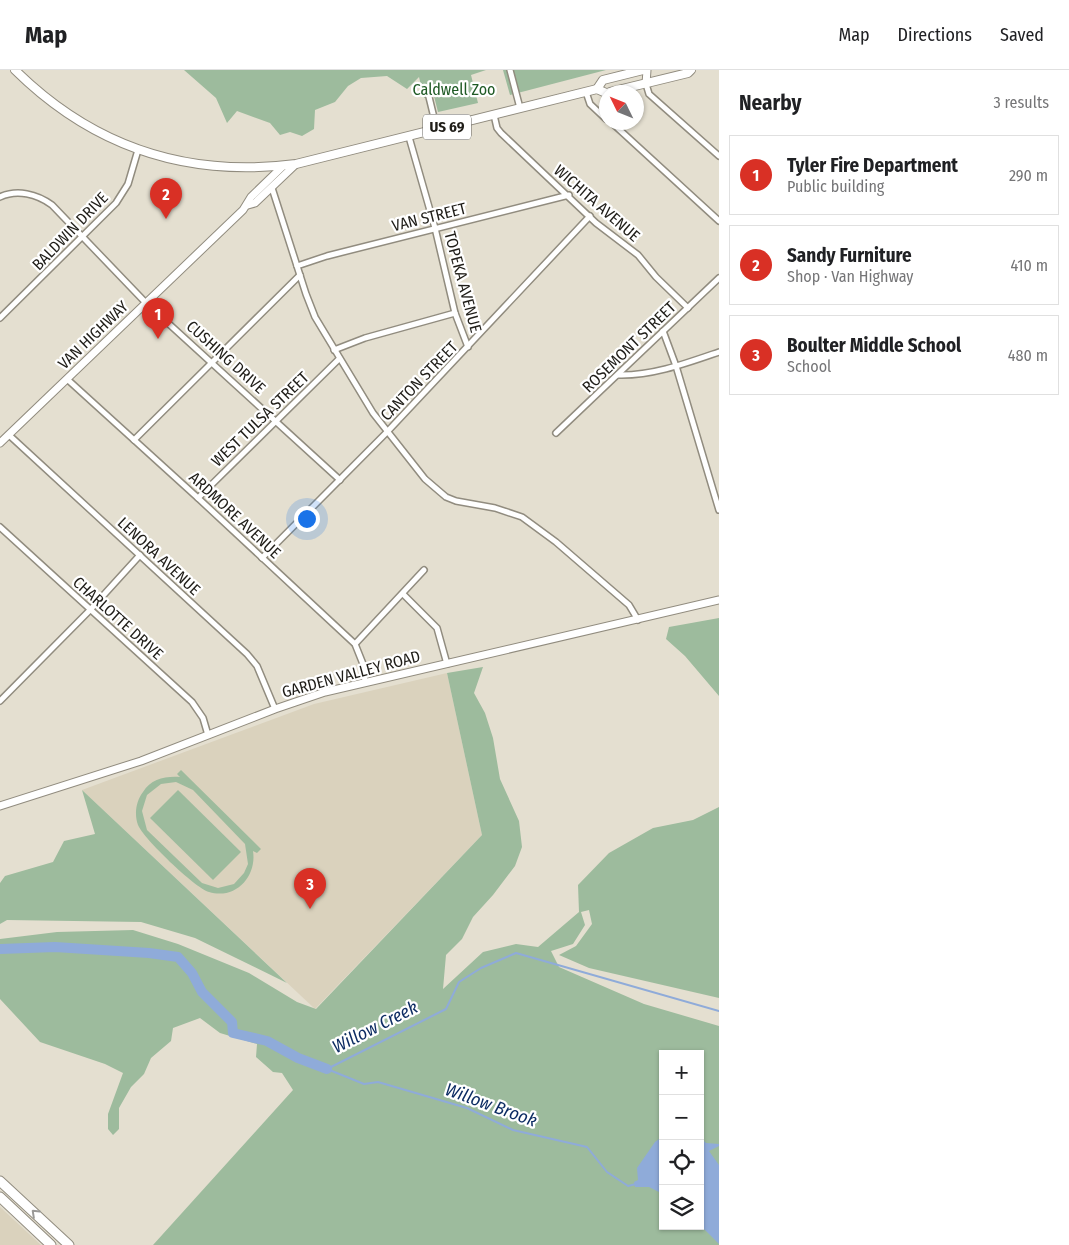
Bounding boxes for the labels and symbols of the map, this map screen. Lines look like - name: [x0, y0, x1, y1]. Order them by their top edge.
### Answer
- park label: Caldwell Zoo: [413, 80, 496, 99]
- north arrow: [599, 85, 644, 130]
- road number: US 69: [423, 114, 471, 140]
- street label: WICHITA AVENUE: [550, 161, 644, 245]
- pin: 2: [150, 178, 182, 219]
- street label: BALDWIN DRIVE: [28, 188, 112, 274]
- street label: VAN STREET: [390, 198, 469, 235]
- street label: TOPEKA AVENUE: [440, 229, 486, 335]
- street label: VAN HIGHWAY: [54, 297, 132, 373]
- street label: ROSEMONT STREET: [578, 297, 680, 396]
- pin: 1: [142, 298, 174, 339]
- street label: CUSHING DRIVE: [183, 317, 269, 397]
- street label: CANTON STREET: [376, 337, 462, 425]
- street label: WEST TULSA STREET: [207, 367, 313, 470]
- street label: ARDMORE AVENUE: [185, 468, 285, 562]
- your location: [294, 506, 320, 532]
- street label: LENORA AVENUE: [114, 513, 204, 599]
- street label: CHARLOTTE DRIVE: [69, 573, 167, 663]
- street label: GARDEN VALLEY ROAD: [280, 646, 422, 702]
- pin: 3: [294, 868, 326, 909]
- water label: Willow Creek: [329, 996, 421, 1058]
- water label: Willow Brook: [442, 1078, 540, 1132]
- one-way arrow: [31, 1210, 40, 1219]

